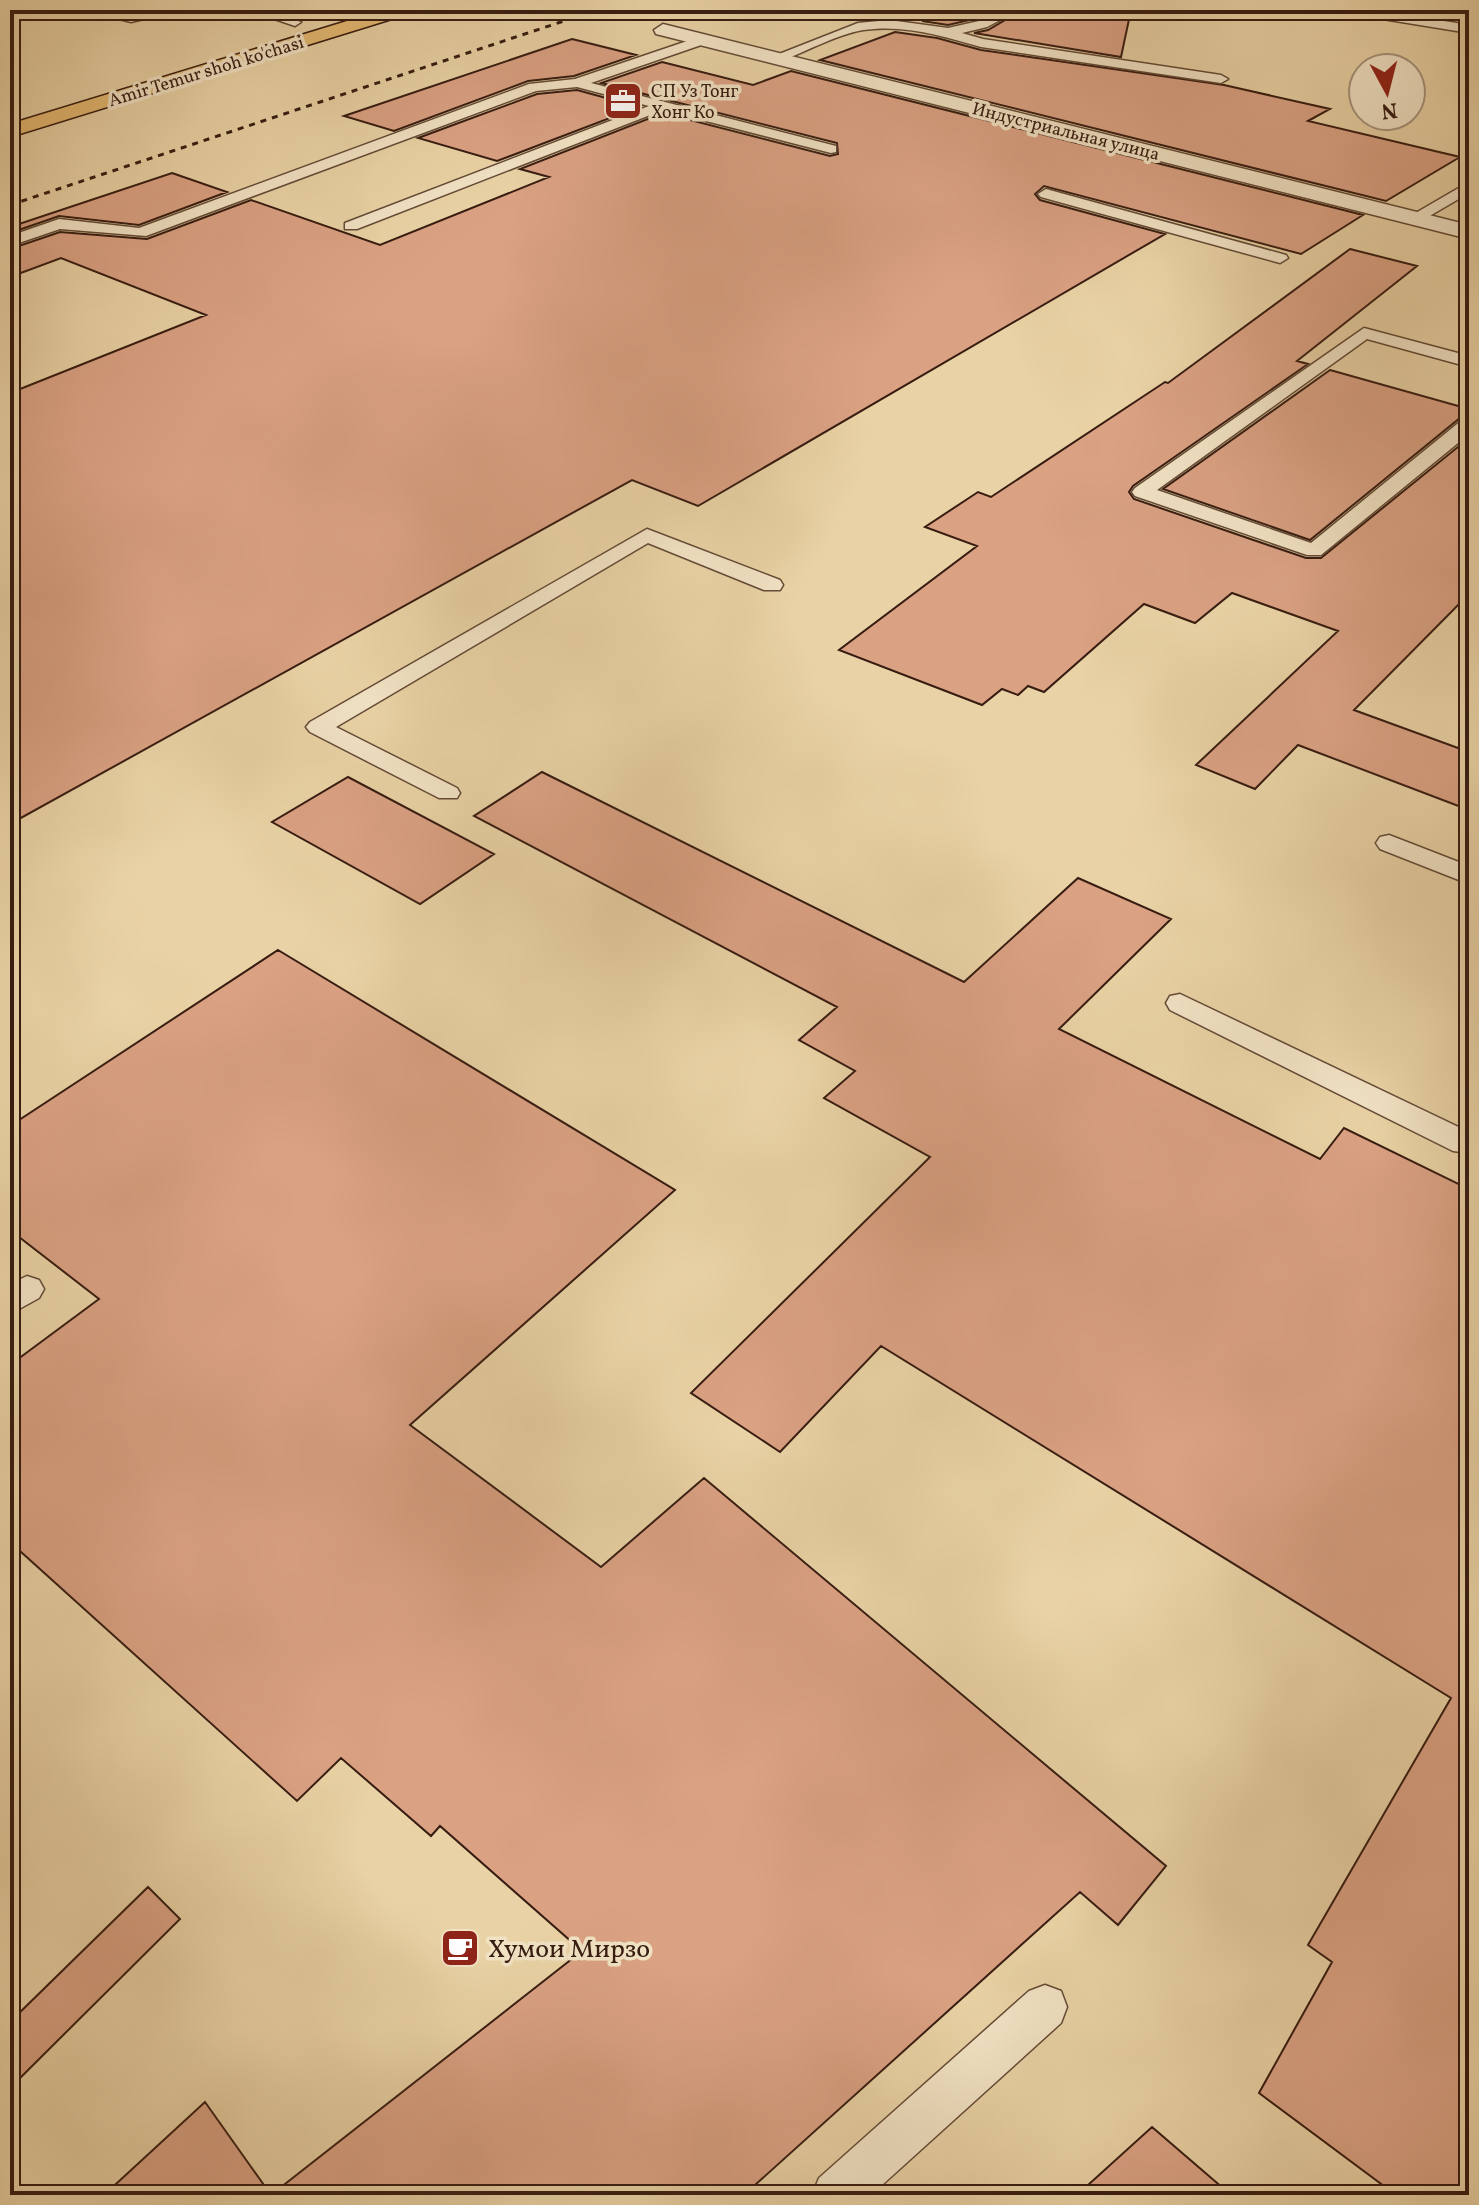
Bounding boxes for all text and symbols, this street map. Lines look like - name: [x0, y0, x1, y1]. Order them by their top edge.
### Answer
- street label: Amir Temur shoh ko'chasi: [106, 31, 307, 114]
- north arrow: [1347, 52, 1427, 132]
- office icon: СП Уз Тонг Хонг Ко: [602, 80, 644, 122]
- place label: СП Уз Тонг Хонг Ко: [651, 80, 738, 126]
- text: N: [1379, 93, 1399, 126]
- street label: Индустриальная улица: [969, 97, 1162, 168]
- cafe icon: Хумои Мирзо: [439, 1927, 481, 1969]
- place label: Хумои Мирзо: [488, 1932, 650, 1968]

